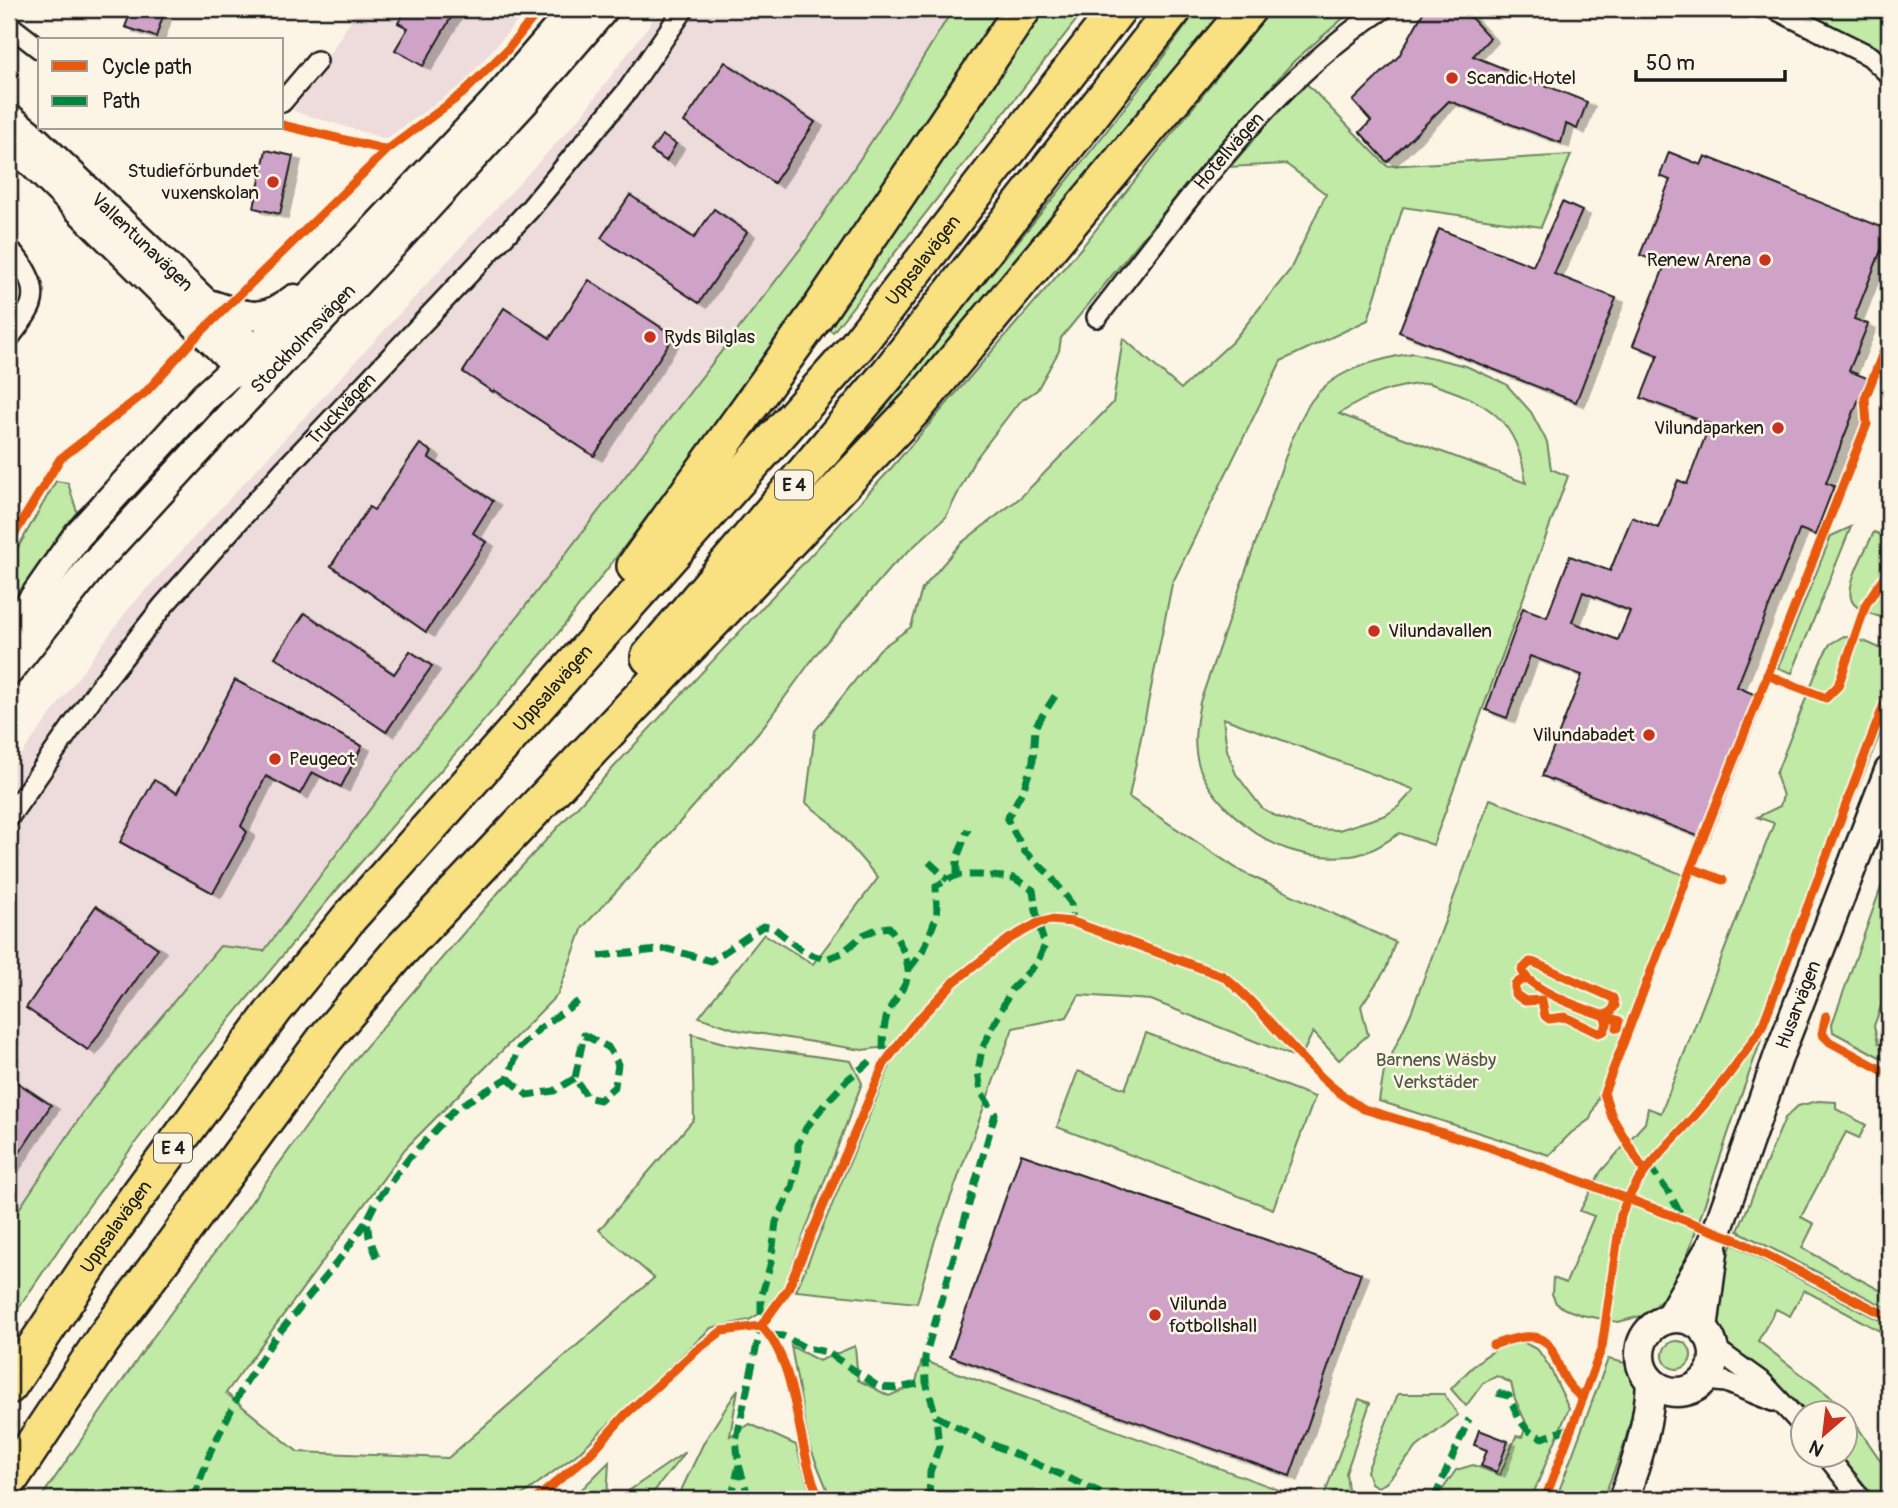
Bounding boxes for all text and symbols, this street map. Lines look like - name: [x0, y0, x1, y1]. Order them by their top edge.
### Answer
- legend: [38, 38, 284, 130]
- scale bar: [1636, 38, 1784, 82]
- text: 50 m: [1646, 50, 1695, 77]
- text: Cycle path: [102, 54, 192, 81]
- place label: Scandic Hotel: [1466, 66, 1576, 90]
- marker: Scandic Hotel: [1444, 70, 1460, 86]
- text: Path: [102, 88, 140, 115]
- street label: Hotellvägen: [1189, 107, 1269, 195]
- place label: Studieförbundet vuxenskolan: [128, 159, 259, 205]
- marker: Studieförbundet vuxenskolan: [265, 174, 281, 190]
- street label: Vallentunavägen: [86, 188, 198, 297]
- street label: Uppsalavägen: [881, 210, 966, 310]
- place label: Renew Arena: [1647, 248, 1751, 272]
- marker: Renew Arena: [1757, 252, 1773, 268]
- street label: Stockholmsvägen: [245, 279, 361, 399]
- place label: Ryds Bilglas: [664, 325, 756, 349]
- marker: Ryds Bilglas: [642, 329, 658, 345]
- street label: Truckvägen: [301, 368, 381, 450]
- place label: Vilundaparken: [1654, 416, 1764, 440]
- marker: Vilundaparken: [1770, 420, 1786, 436]
- road number: E 4: [775, 471, 813, 500]
- place label: Vilundavallen: [1388, 619, 1492, 643]
- marker: Vilundavallen: [1366, 623, 1382, 639]
- street label: Uppsalavägen: [508, 640, 598, 737]
- place label: Vilundabadet: [1533, 723, 1635, 747]
- marker: Vilundabadet: [1641, 727, 1657, 743]
- place label: Peugeot: [289, 747, 356, 771]
- marker: Peugeot: [267, 751, 283, 767]
- street label: Husarvägen: [1770, 957, 1826, 1052]
- park label: Barnens Wäsby Verkstäder: [1376, 1048, 1496, 1094]
- road number: E 4: [154, 1134, 192, 1162]
- street label: Uppsalavägen: [75, 1176, 157, 1278]
- place label: Vilunda fotbollshall: [1169, 1292, 1257, 1338]
- marker: Vilunda fotbollshall: [1147, 1307, 1163, 1323]
- north arrow: [1790, 1400, 1860, 1470]
- text: N: [1805, 1434, 1828, 1462]

